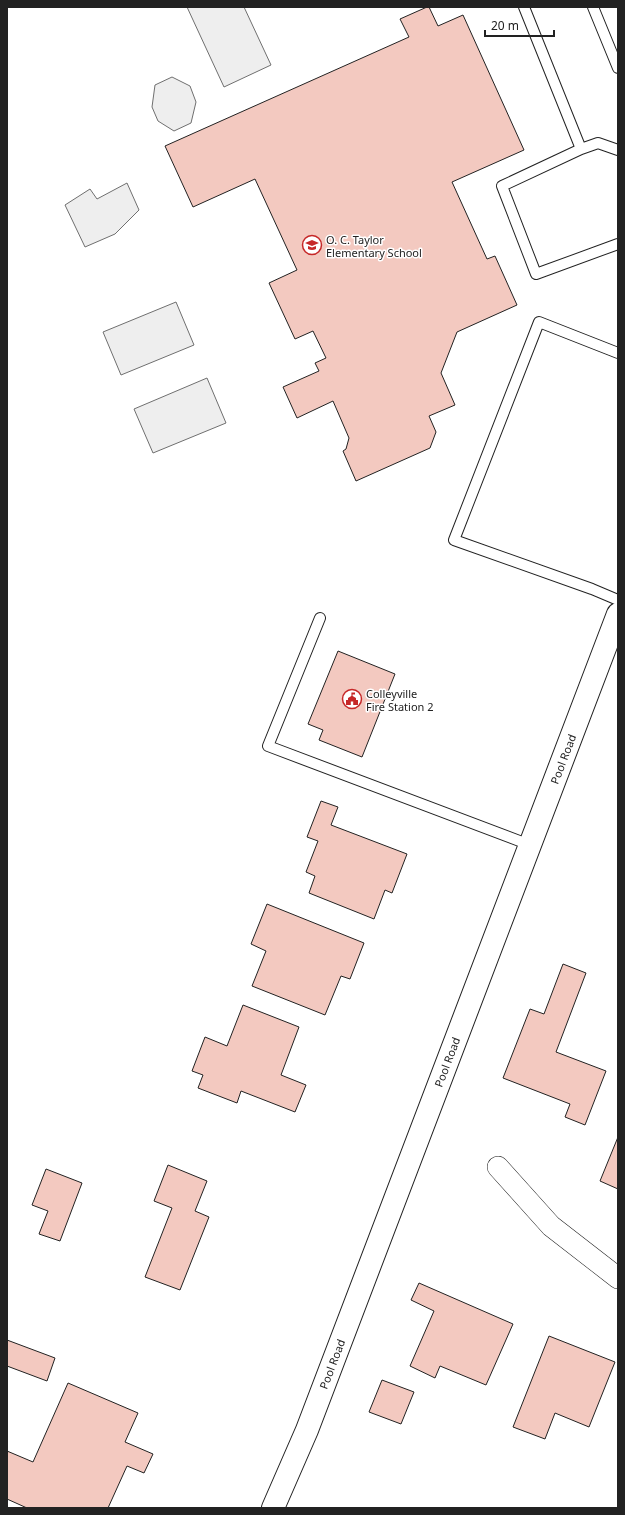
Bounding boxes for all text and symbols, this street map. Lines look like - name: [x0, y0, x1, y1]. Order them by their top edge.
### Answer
- scale bar: [485, 12, 554, 38]
- text: 20 m: [491, 17, 519, 34]
- place label: O. C. Taylor Elementary School: [326, 232, 422, 260]
- school or university icon: O. C. Taylor Elementary School: [301, 234, 323, 256]
- place label: Colleyville Fire Station 2: [366, 686, 434, 714]
- public building icon: Colleyville Fire Station 2: [341, 688, 363, 710]
- street label: Pool Road: [547, 732, 579, 786]
- street label: Pool Road: [431, 1035, 463, 1089]
- street label: Pool Road: [316, 1337, 348, 1391]

